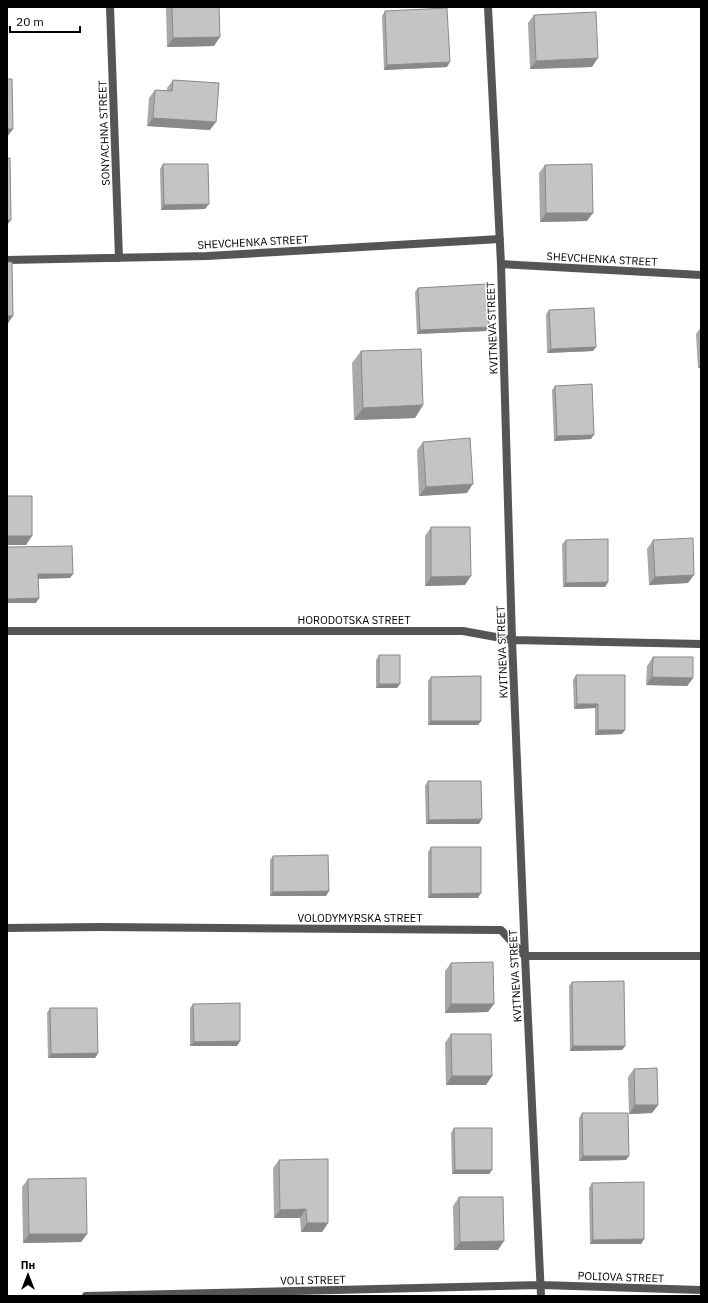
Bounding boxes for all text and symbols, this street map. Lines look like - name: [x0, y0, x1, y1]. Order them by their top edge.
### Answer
- scale bar: [10, 8, 80, 34]
- text: 20 m: [16, 14, 44, 29]
- street label: SONYACHNA STREET: [95, 79, 113, 186]
- street label: SHEVCHENKA STREET: [197, 232, 310, 252]
- street label: SHEVCHENKA STREET: [546, 249, 659, 269]
- street label: KVITNEVA STREET: [483, 281, 501, 375]
- street label: KVITNEVA STREET: [493, 605, 511, 699]
- street label: HORODOTSKA STREET: [297, 613, 411, 627]
- street label: VOLODYMYRSKA STREET: [297, 911, 423, 925]
- street label: KVITNEVA STREET: [506, 929, 524, 1023]
- north arrow: [8, 1255, 48, 1295]
- text: Пн: [21, 1258, 35, 1272]
- street label: POLIOVA STREET: [577, 1268, 665, 1286]
- street label: VOLI STREET: [280, 1272, 347, 1288]

